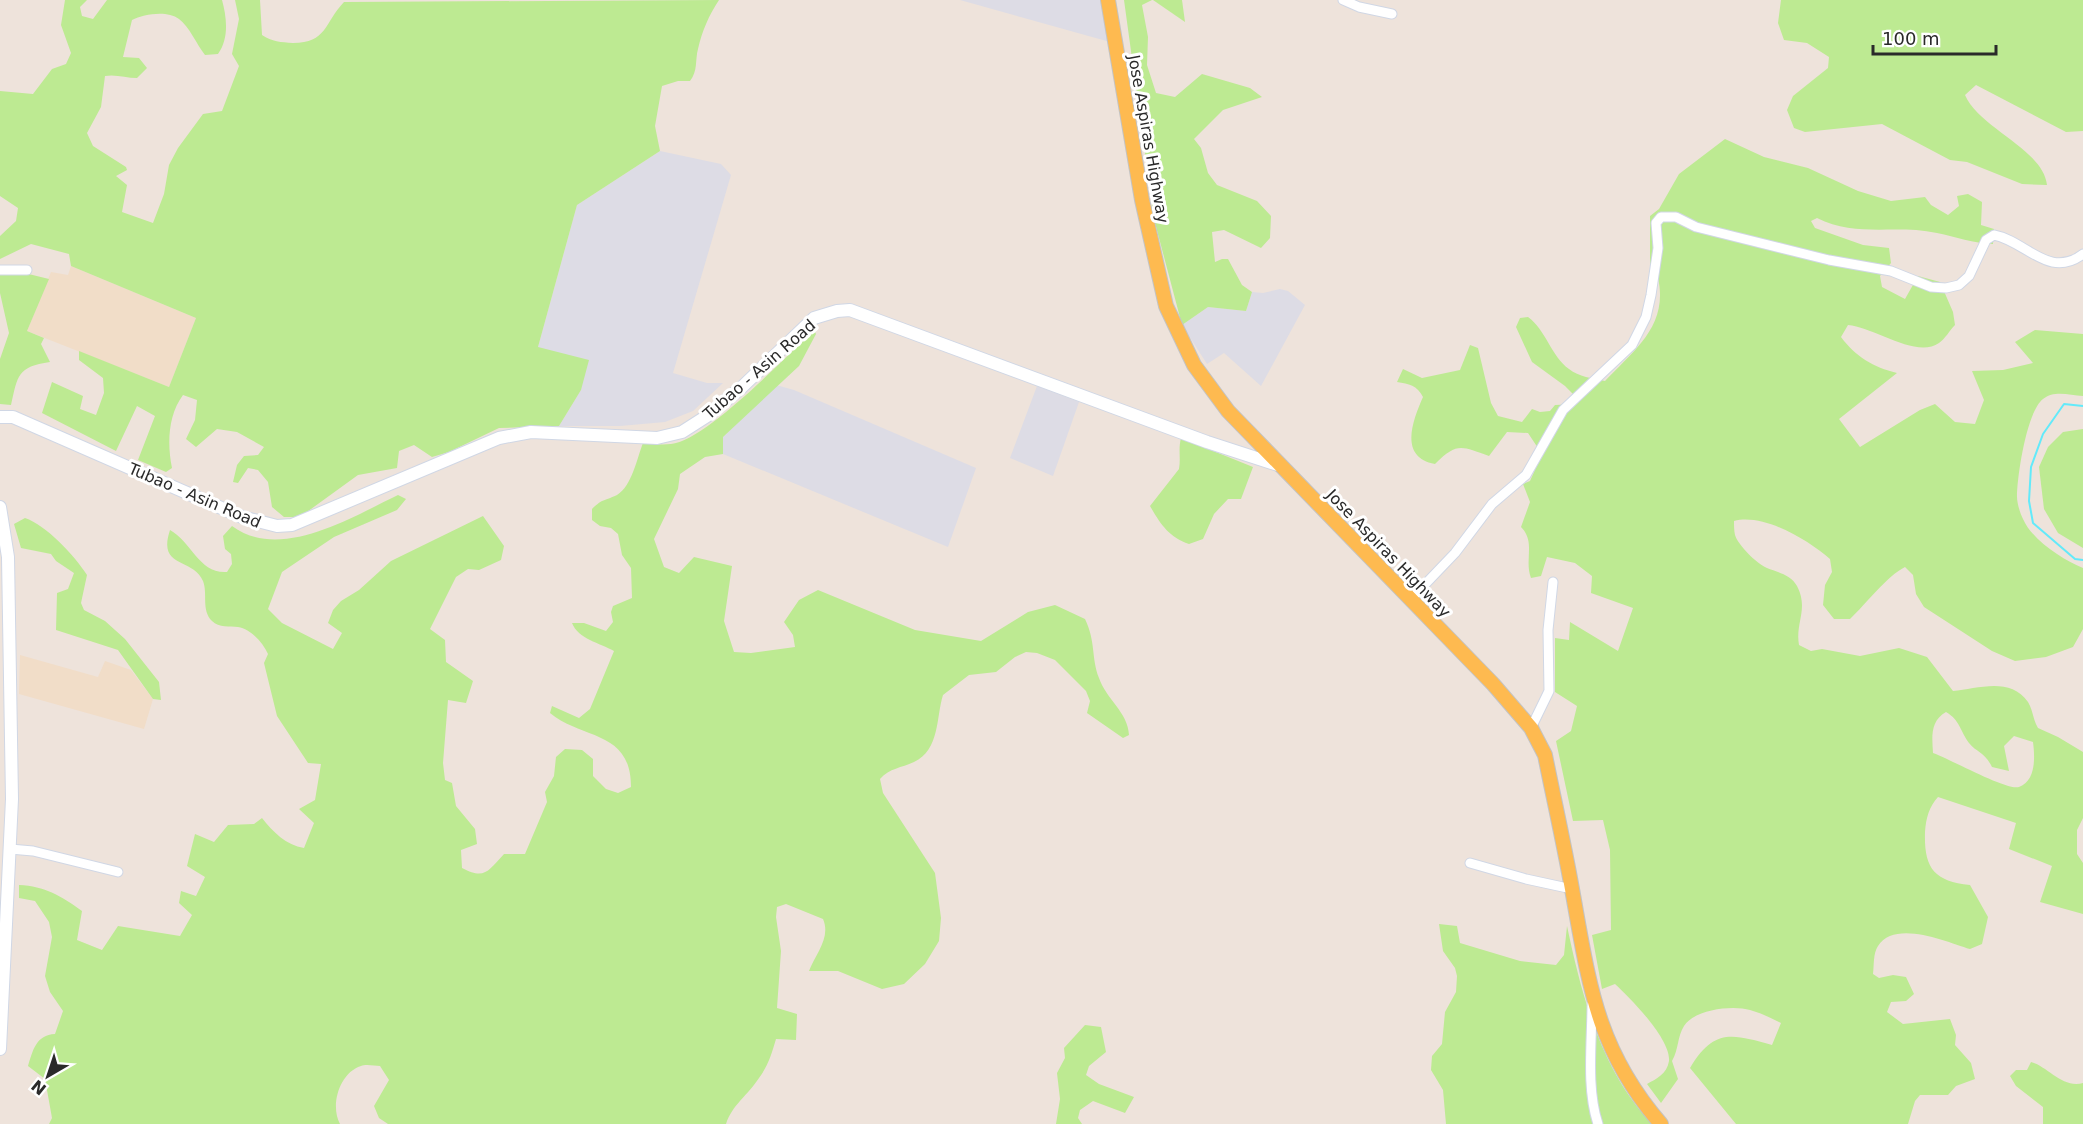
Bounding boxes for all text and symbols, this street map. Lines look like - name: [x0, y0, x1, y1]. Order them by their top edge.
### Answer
- scale bar: [1873, 18, 1996, 56]
- text: 100 m: [1882, 28, 1940, 49]
- street label: Jose Aspiras Highway: [1124, 52, 1173, 225]
- street label: Tubao - Asin Road: [699, 316, 819, 424]
- street label: Tubao - Asin Road: [125, 459, 264, 532]
- street label: Jose Aspiras Highway: [1322, 485, 1455, 621]
- north arrow: [18, 1046, 78, 1106]
- text: N: [28, 1076, 50, 1099]

